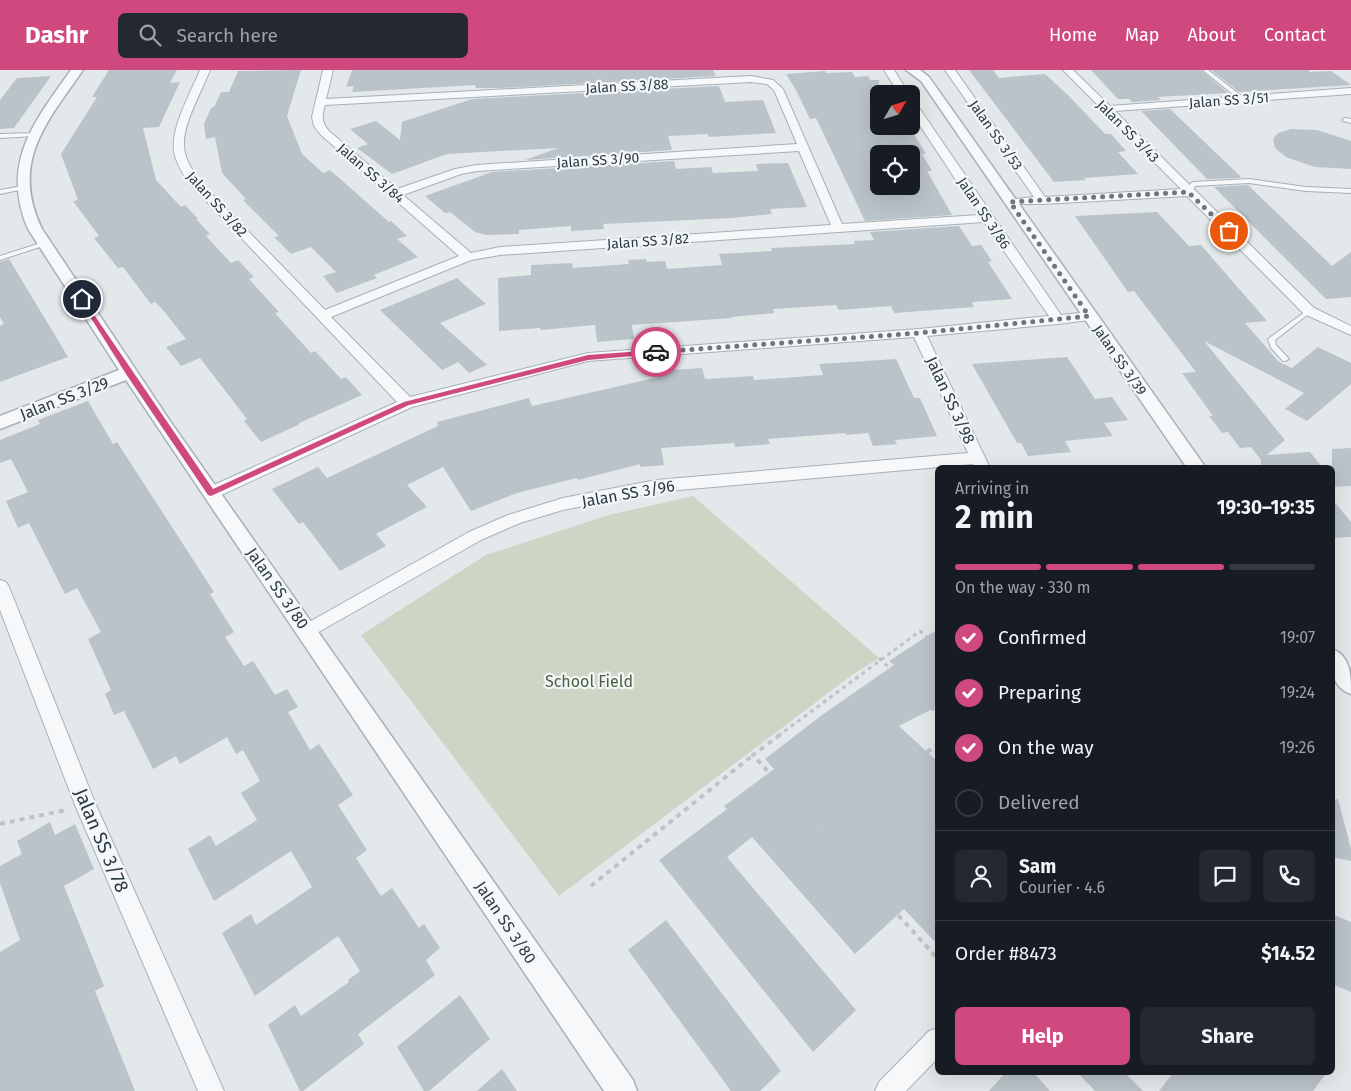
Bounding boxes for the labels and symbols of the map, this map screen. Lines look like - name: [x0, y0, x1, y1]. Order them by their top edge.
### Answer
- street label: Jalan SS 3/88: [585, 76, 669, 97]
- north arrow: [870, 85, 920, 135]
- street label: Jalan SS 3/51: [1188, 89, 1270, 112]
- street label: Jalan SS 3/43: [1093, 96, 1163, 166]
- street label: Jalan SS 3/53: [965, 97, 1026, 174]
- street label: Jalan SS 3/84: [334, 140, 408, 207]
- street label: Jalan SS 3/90: [556, 149, 640, 172]
- street label: Jalan SS 3/82: [183, 168, 251, 241]
- street label: Jalan SS 3/86: [953, 174, 1014, 252]
- pin: [1208, 210, 1250, 252]
- street label: Jalan SS 3/82: [606, 230, 690, 253]
- pin: [61, 278, 103, 320]
- street label: Jalan SS 3/39: [1089, 322, 1150, 399]
- courier: [631, 327, 681, 377]
- street label: Jalan SS 3/98: [922, 353, 979, 447]
- street label: Jalan SS 3/29: [17, 373, 111, 424]
- street label: Jalan SS 3/96: [580, 476, 676, 511]
- street label: Jalan SS 3/80: [243, 544, 313, 633]
- park label: School Field: [545, 672, 633, 691]
- street label: Jalan SS 3/78: [69, 785, 134, 896]
- street label: Jalan SS 3/80: [471, 878, 540, 967]

